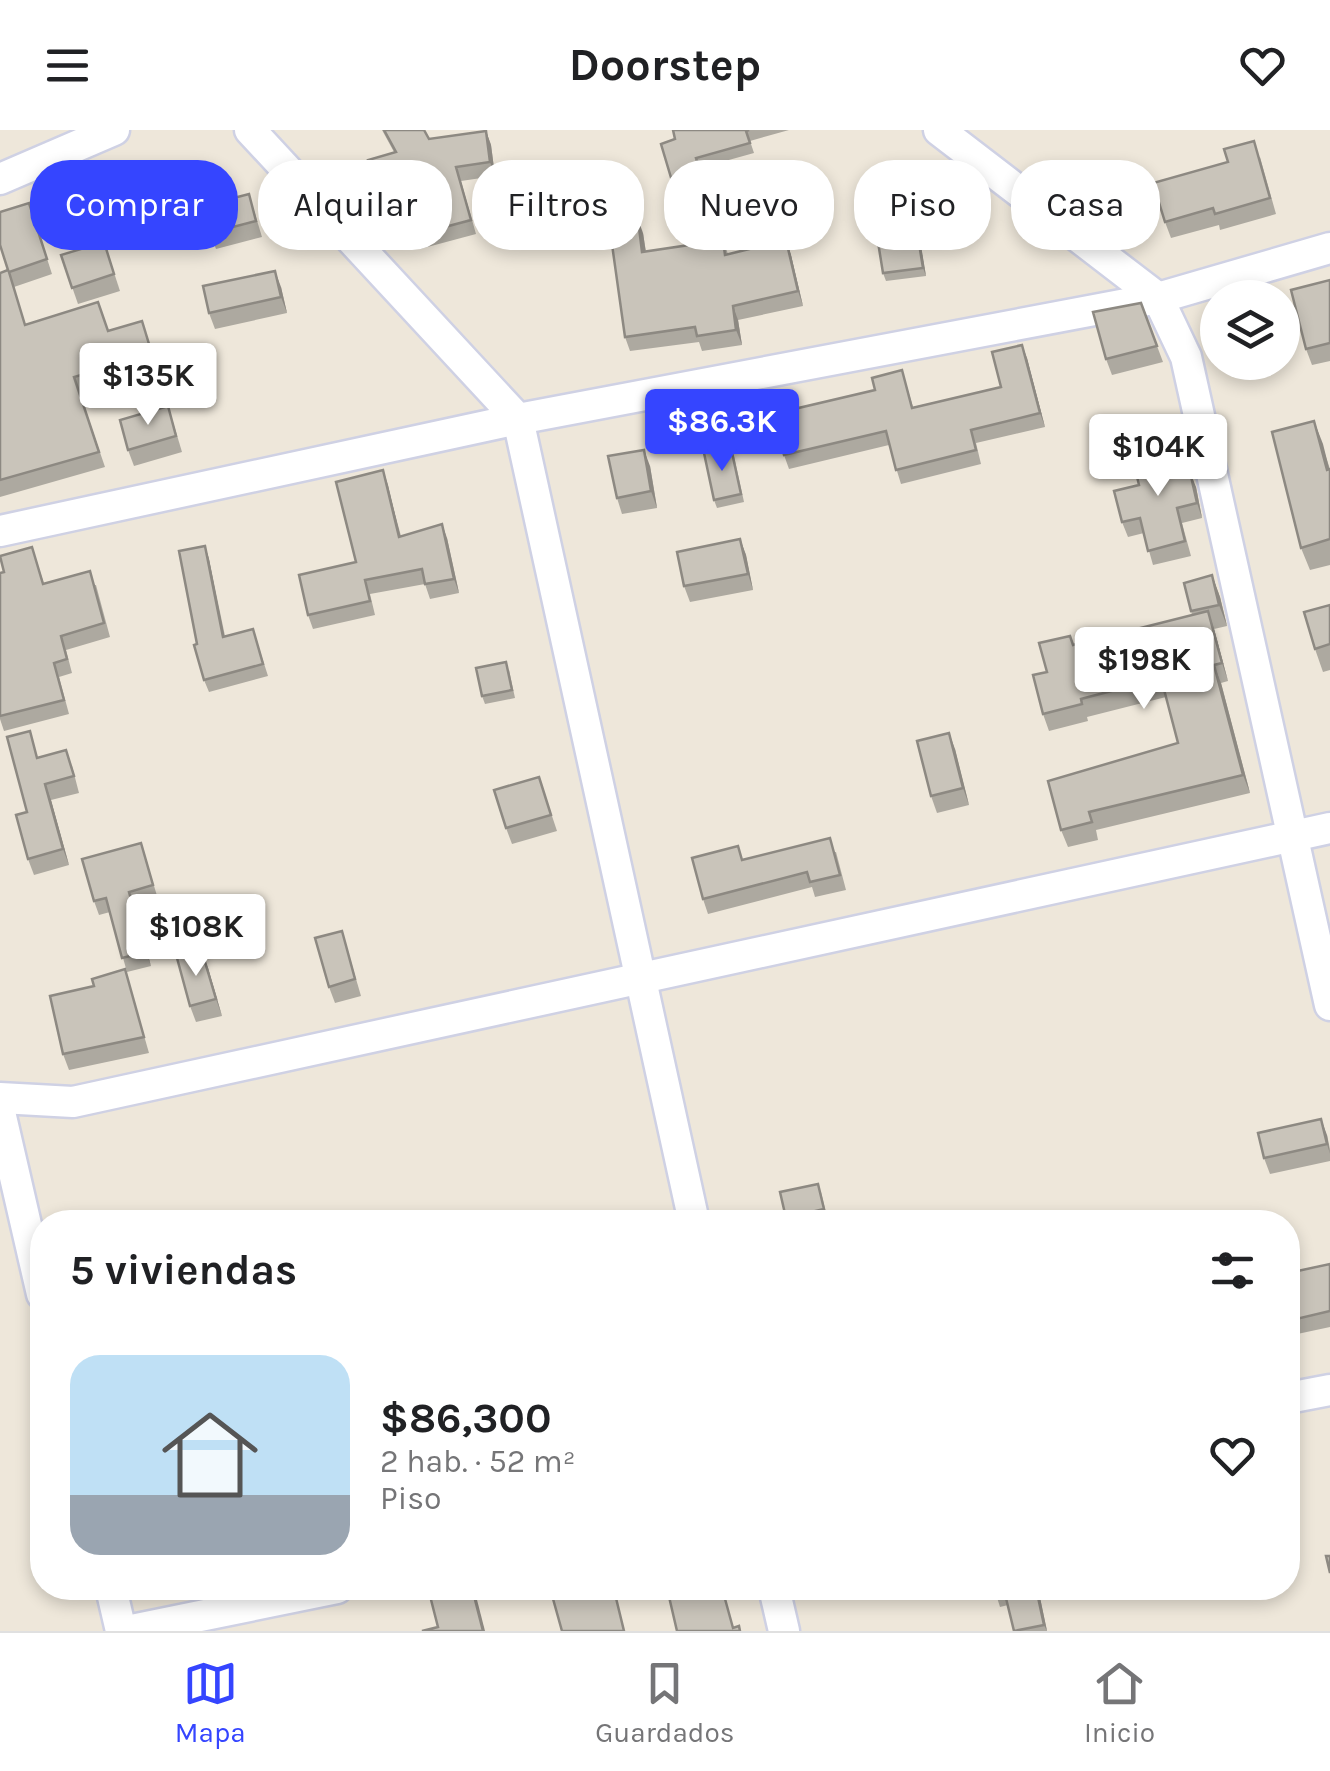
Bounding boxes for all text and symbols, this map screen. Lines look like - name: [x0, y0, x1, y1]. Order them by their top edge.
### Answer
- icon: menu: [40, 38, 95, 93]
- icon: heart: [1235, 38, 1290, 93]
- text: Doorstep: [569, 39, 761, 91]
- chip: Comprar: [30, 160, 238, 250]
- chip: Alquilar: [258, 160, 452, 250]
- chip: Filtros: [472, 160, 644, 250]
- chip: Nuevo: [664, 160, 834, 250]
- chip: Piso: [854, 160, 991, 250]
- chip: Casa: [1011, 160, 1160, 250]
- map controls: [1200, 280, 1300, 380]
- button: layers: [1200, 280, 1300, 380]
- pin: $135K: [78, 343, 218, 428]
- text: $135K: [102, 357, 194, 394]
- pin: $86.3K: [641, 389, 803, 474]
- text: $86.3K: [667, 403, 777, 440]
- pin: $104K: [1088, 414, 1228, 499]
- text: $104K: [1111, 428, 1205, 465]
- pin: $198K: [1074, 627, 1214, 712]
- text: $198K: [1097, 641, 1191, 678]
- pin: $108K: [126, 894, 266, 979]
- text: $108K: [148, 908, 244, 945]
- icon: filters: [1205, 1243, 1260, 1298]
- text: 5 viviendas: [70, 1245, 297, 1295]
- text: $86,300: [380, 1393, 551, 1443]
- icon: home: [150, 1395, 270, 1515]
- icon: heart: [1205, 1428, 1260, 1483]
- text: 2 hab. · 52 m²: [380, 1443, 576, 1480]
- text: Piso: [380, 1480, 442, 1517]
- tab: Mapa: [175, 1656, 246, 1749]
- tab: Guardados: [595, 1656, 734, 1749]
- tab: Inicio: [1084, 1656, 1155, 1749]

